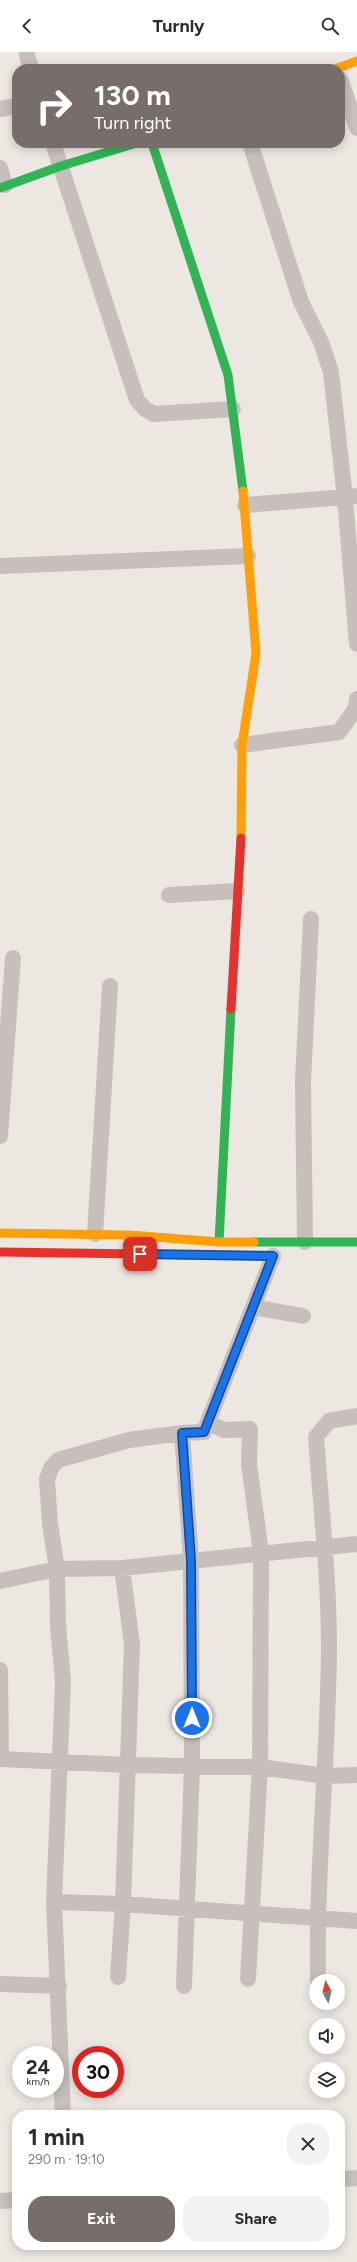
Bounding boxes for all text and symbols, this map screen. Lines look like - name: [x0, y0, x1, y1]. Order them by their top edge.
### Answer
- icon: back: [16, 15, 38, 37]
- text: Turnly: [153, 15, 204, 37]
- icon: search: [319, 15, 341, 37]
- text: 130 m: [94, 78, 171, 112]
- icon: right: [28, 80, 80, 132]
- text: Turn right: [94, 112, 171, 134]
- pin: [123, 1237, 157, 1271]
- icon: arrive: [129, 1243, 151, 1265]
- position arrow: [171, 1697, 213, 1739]
- north arrow: [309, 1974, 345, 2010]
- map controls: [309, 1974, 345, 2098]
- button: sound: [309, 2018, 345, 2054]
- speed limit sign: 30: [72, 2046, 124, 2098]
- text: 24: [26, 2055, 50, 2079]
- button: layers: [309, 2062, 345, 2098]
- text: km/h: [27, 2075, 49, 2088]
- text: 1 min: [28, 2122, 85, 2151]
- button: close: [287, 2123, 329, 2165]
- text: 290 m · 19:10: [28, 2152, 105, 2167]
- button: Exit: [28, 2196, 175, 2242]
- button: Share: [183, 2196, 329, 2242]

